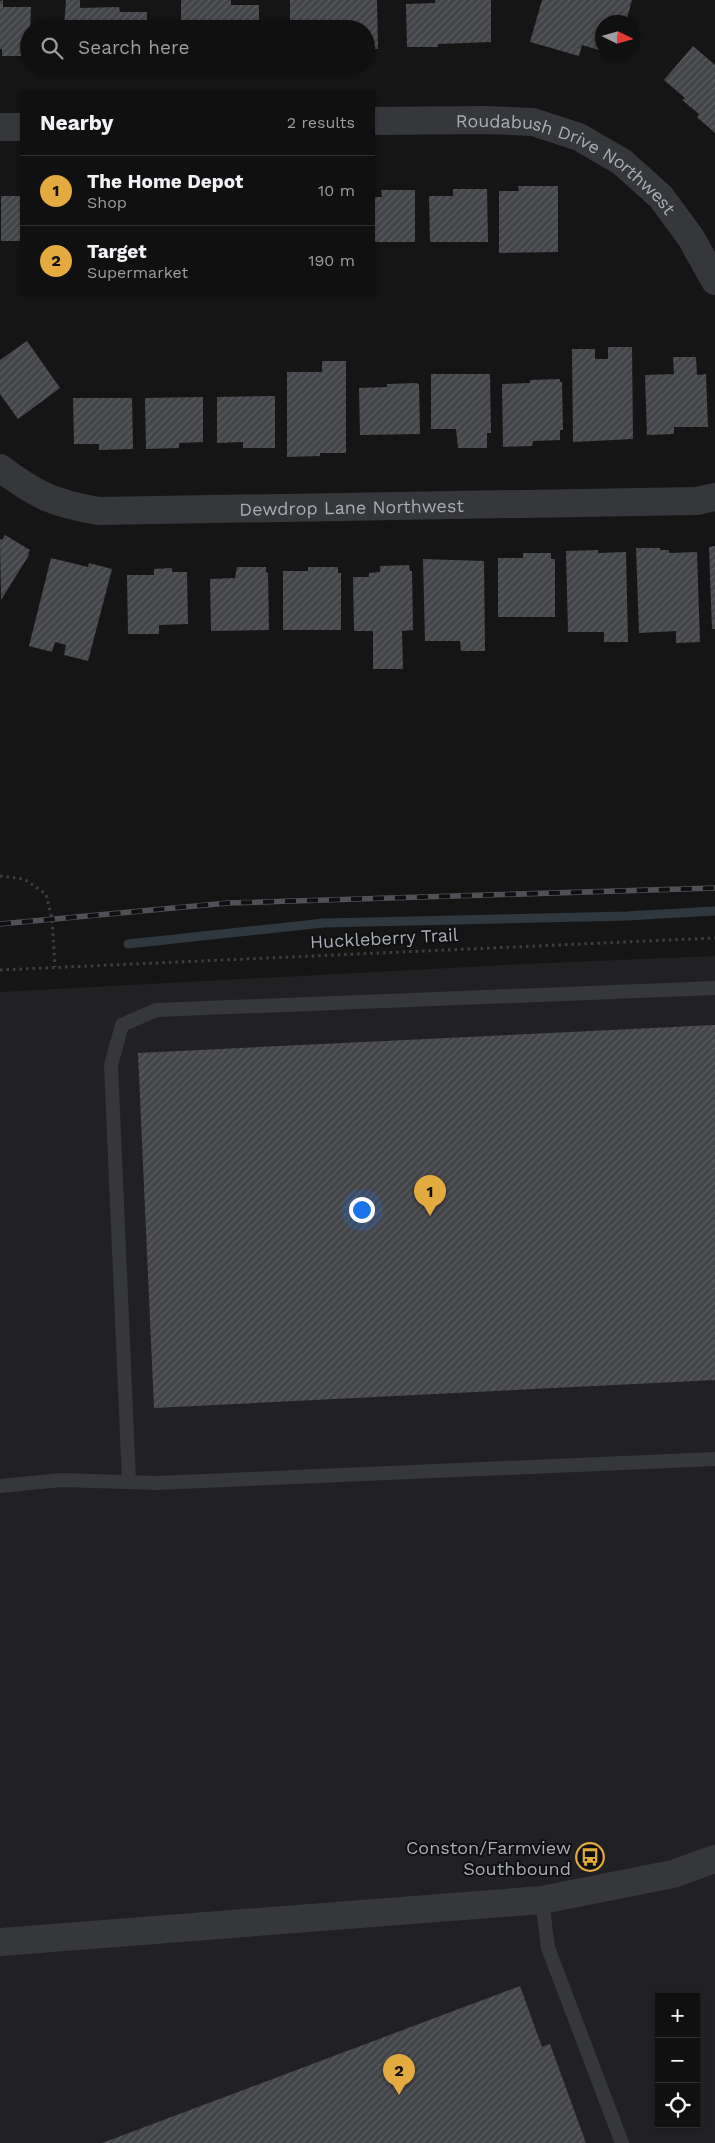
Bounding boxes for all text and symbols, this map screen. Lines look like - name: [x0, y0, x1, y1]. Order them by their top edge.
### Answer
- north arrow: [595, 15, 640, 60]
- search box: [20, 20, 375, 75]
- icon: search: [38, 34, 66, 62]
- text: Search here: [78, 36, 189, 59]
- street label: Roudabush Drive Northwest: [456, 109, 681, 219]
- text: Nearby: [40, 110, 113, 135]
- text: 2 results: [287, 113, 355, 132]
- text: The Home Depot: [87, 170, 243, 193]
- text: 1: [53, 181, 59, 200]
- text: 10 m: [318, 181, 355, 200]
- text: Shop: [87, 193, 127, 212]
- text: Target: [87, 240, 147, 263]
- text: 2: [51, 251, 61, 270]
- text: 190 m: [308, 251, 355, 270]
- text: Supermarket: [87, 263, 188, 282]
- street label: Dewdrop Lane Northwest: [239, 494, 464, 519]
- street label: Huckleberry Trail: [309, 924, 459, 952]
- pin: 1: [414, 1175, 446, 1216]
- your location: [349, 1197, 375, 1223]
- place label: Conston/Farmview Southbound: [406, 1837, 571, 1879]
- bus stop icon: Conston/Farmview Southbound: [575, 1842, 605, 1872]
- map controls: [655, 1993, 700, 2128]
- button: +: [655, 1993, 700, 2038]
- button: −: [655, 2038, 700, 2083]
- pin: 2: [383, 2054, 415, 2095]
- button: locate: [655, 2083, 700, 2128]

